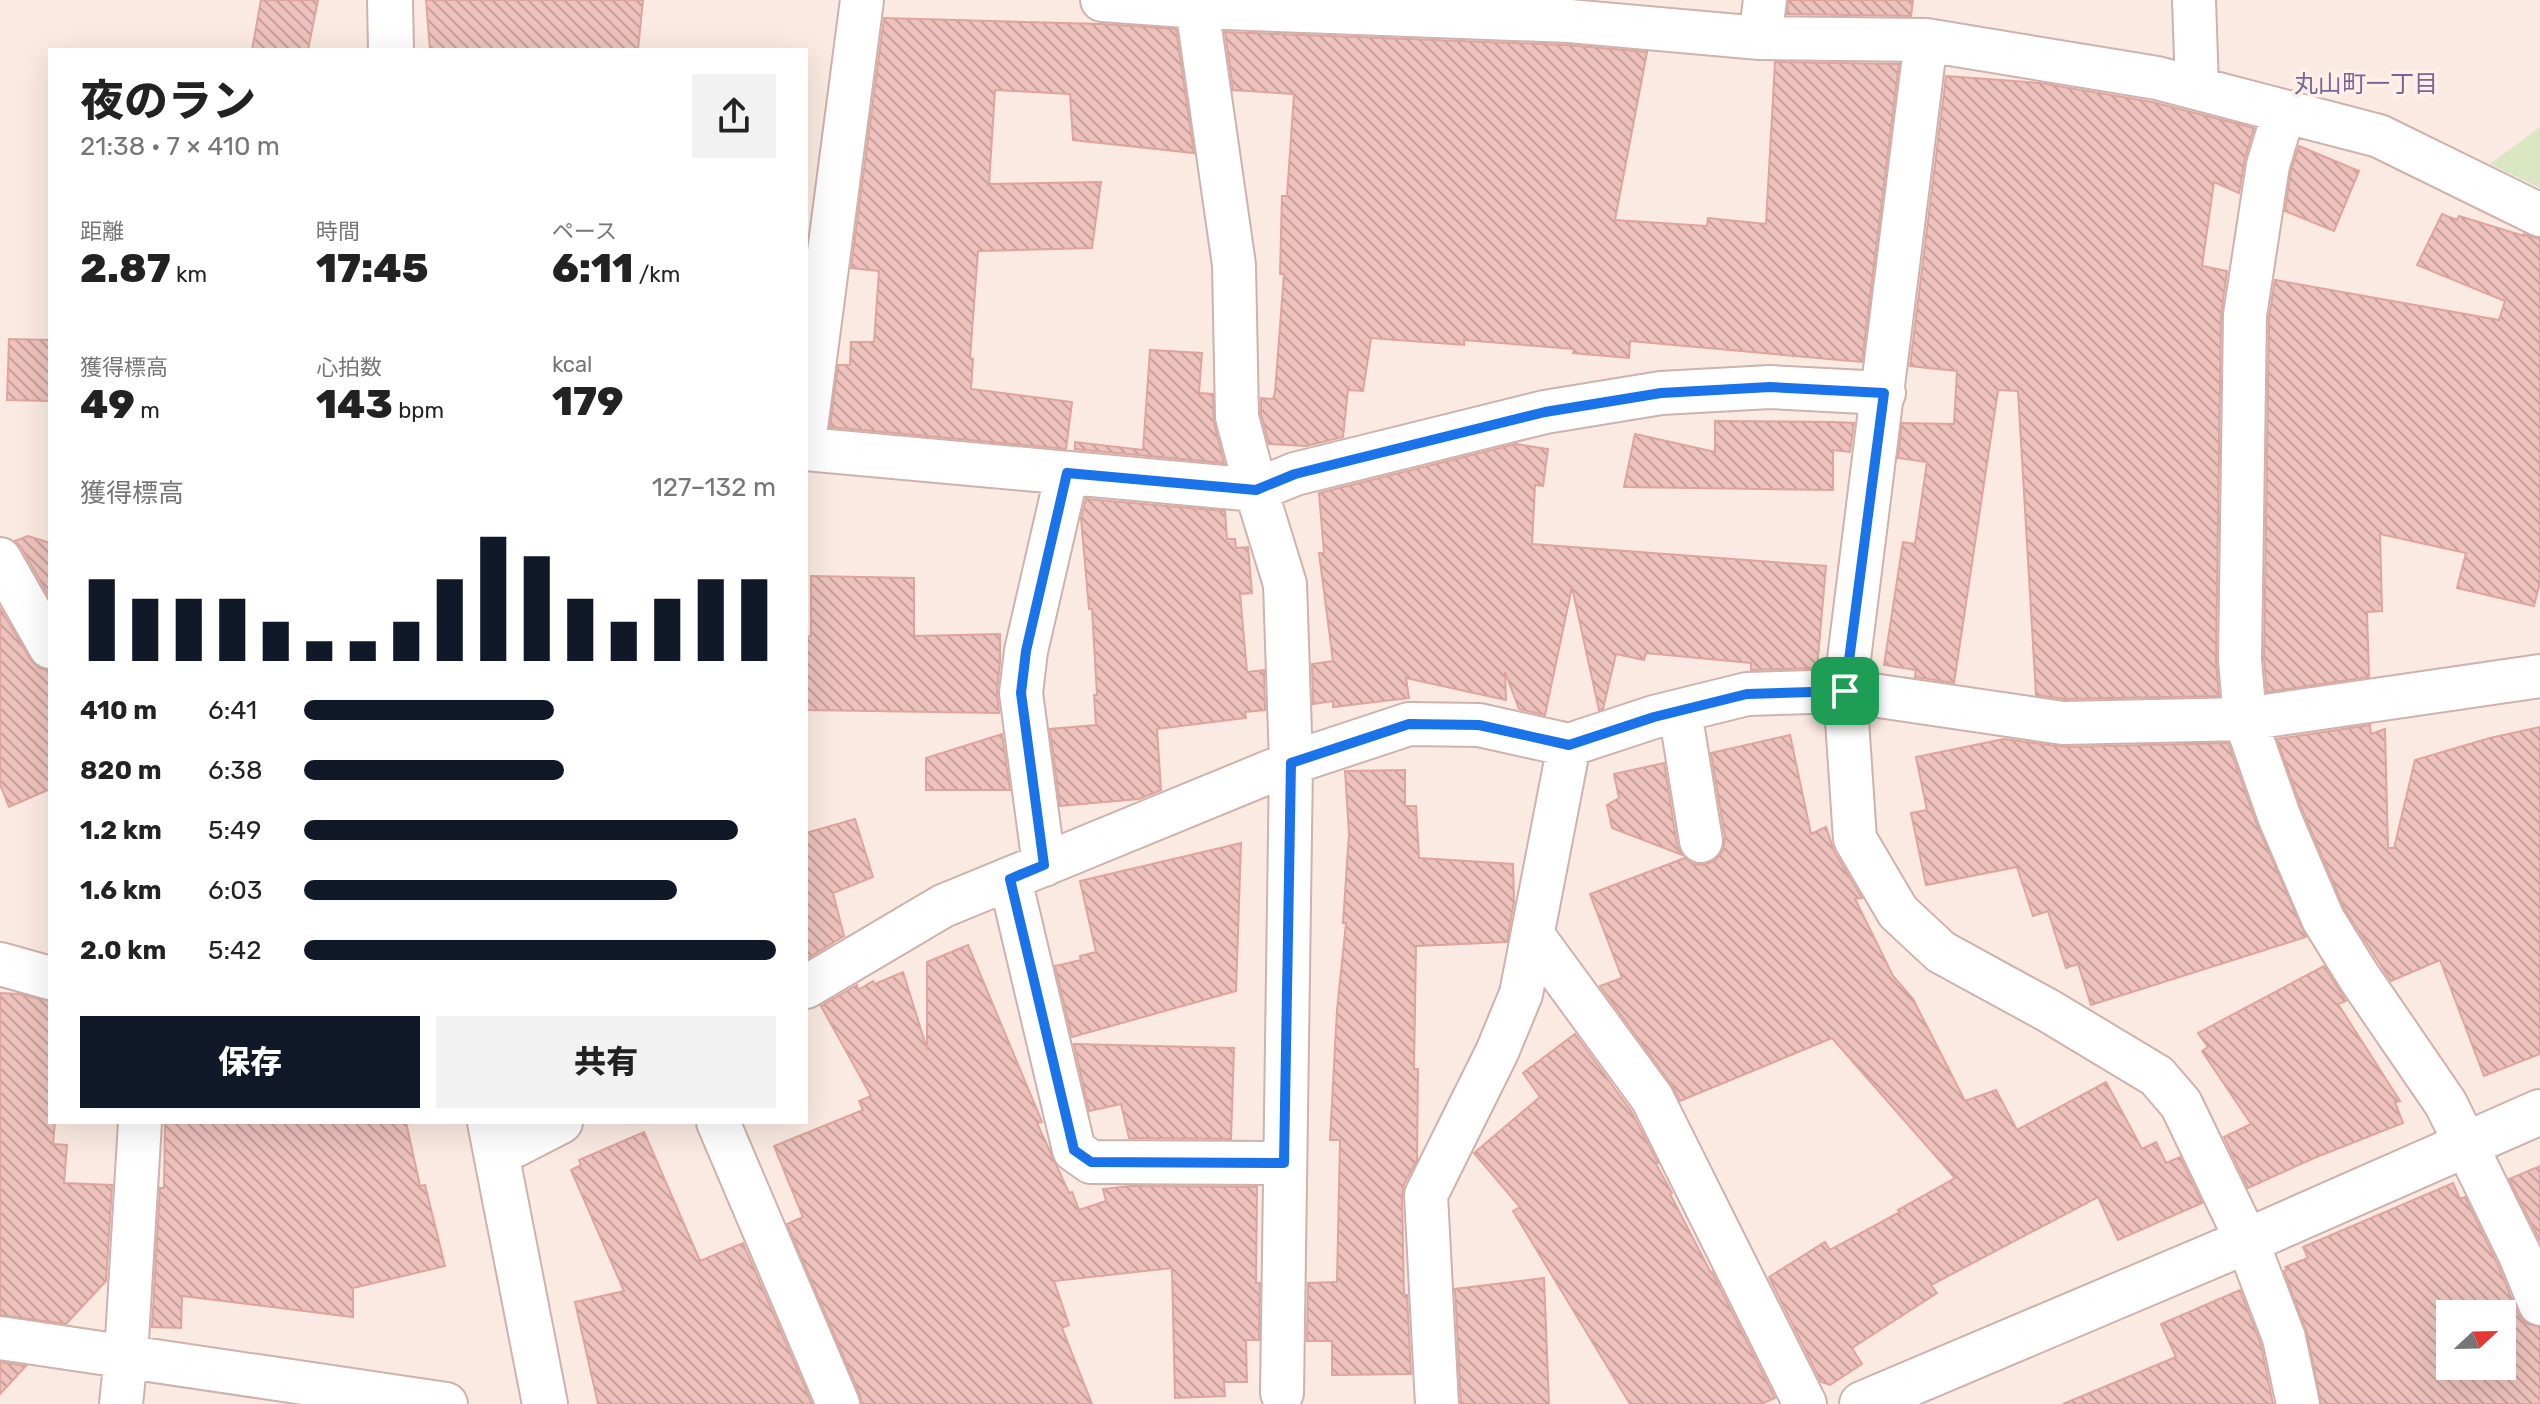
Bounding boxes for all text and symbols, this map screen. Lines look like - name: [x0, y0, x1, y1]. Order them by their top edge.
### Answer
- district label: 丸山町一丁目: [2294, 70, 2438, 98]
- button: share: [692, 74, 776, 158]
- text: 夜のラン: [80, 75, 256, 127]
- text: 21:38 · 7 × 410 m: [80, 131, 280, 162]
- text: 距離: [80, 218, 124, 245]
- text: 時間: [316, 218, 360, 245]
- text: ペース: [552, 218, 617, 245]
- text: 2.87: [80, 245, 171, 292]
- text: 17:45: [316, 245, 428, 292]
- text: 6:11: [552, 245, 633, 292]
- text: km: [171, 261, 207, 288]
- text: /km: [633, 261, 680, 288]
- text: kcal: [552, 351, 592, 378]
- text: 獲得標高: [80, 354, 168, 381]
- text: 心拍数: [316, 354, 382, 381]
- text: 179: [552, 378, 624, 425]
- text: 49: [80, 381, 135, 428]
- text: 143: [316, 381, 393, 428]
- text: m: [135, 397, 160, 424]
- text: bpm: [393, 397, 444, 424]
- text: 127–132 m: [652, 472, 776, 503]
- text: 獲得標高: [80, 478, 184, 509]
- pin: [1811, 657, 1879, 725]
- icon: arrive: [1823, 669, 1867, 713]
- text: 410 m: [80, 695, 157, 726]
- text: 6:41: [208, 695, 257, 726]
- text: 820 m: [80, 755, 162, 786]
- text: 6:38: [208, 755, 263, 786]
- text: 1.2 km: [80, 815, 162, 846]
- text: 5:49: [208, 815, 261, 846]
- text: 1.6 km: [80, 875, 162, 906]
- text: 6:03: [208, 875, 262, 906]
- text: 2.0 km: [80, 935, 166, 966]
- text: 5:42: [208, 935, 262, 966]
- button: 保存: [80, 1016, 420, 1108]
- button: 共有: [436, 1016, 776, 1108]
- north arrow: [2436, 1300, 2516, 1380]
- map controls: [2436, 1300, 2516, 1380]

